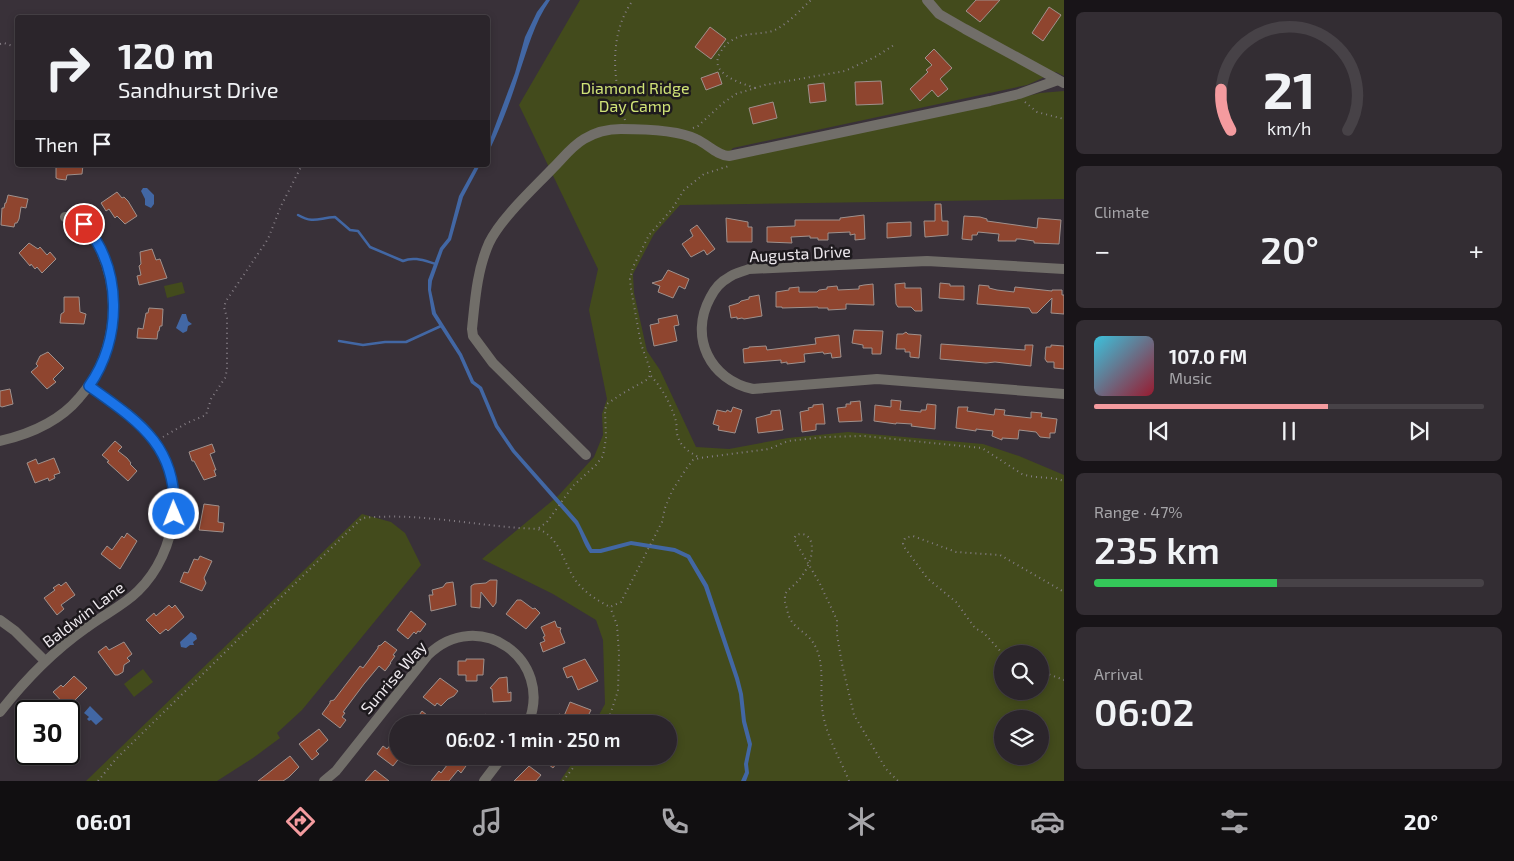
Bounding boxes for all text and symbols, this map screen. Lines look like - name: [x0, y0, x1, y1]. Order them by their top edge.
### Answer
- text: 120 m: [118, 34, 214, 76]
- icon: right: [35, 35, 100, 100]
- text: 21: [1263, 57, 1315, 119]
- text: Sandhurst Drive: [118, 76, 279, 102]
- park label: Diamond Ridge Day Camp: [581, 78, 690, 115]
- text: km/h: [1267, 117, 1311, 139]
- icon: arrive: [88, 130, 116, 158]
- text: Then: [35, 133, 78, 156]
- text: Climate: [1094, 202, 1149, 221]
- pin: [63, 203, 105, 245]
- icon: arrive: [70, 210, 98, 238]
- text: 20°: [1260, 226, 1319, 272]
- text: −: [1094, 233, 1110, 267]
- text: +: [1469, 233, 1484, 267]
- street label: Augusta Drive: [749, 241, 851, 265]
- text: 107.0 FM: [1169, 345, 1247, 368]
- text: Music: [1169, 368, 1212, 387]
- icon: previous: [1145, 417, 1173, 445]
- icon: pause: [1275, 417, 1303, 445]
- icon: next: [1405, 417, 1433, 445]
- position arrow: [147, 487, 199, 539]
- text: Range · 47%: [1094, 502, 1183, 521]
- text: 235 km: [1094, 526, 1220, 572]
- street label: Baldwin Lane: [38, 577, 128, 651]
- street label: Sunrise Way: [356, 636, 430, 717]
- map controls: [994, 645, 1049, 765]
- button: search: [994, 645, 1049, 700]
- text: Arrival: [1094, 664, 1143, 683]
- text: 06:02: [1094, 688, 1194, 734]
- speed limit sign: 30: [15, 700, 80, 765]
- button: layers: [994, 710, 1049, 765]
- text: 06:02 · 1 min · 250 m: [445, 728, 621, 751]
- icon: directions: [283, 804, 318, 839]
- icon: music: [470, 804, 505, 839]
- icon: phone: [657, 804, 692, 839]
- icon: climate: [844, 804, 879, 839]
- icon: car: [1030, 804, 1065, 839]
- icon: filters: [1217, 804, 1252, 839]
- text: 06:01: [76, 808, 132, 834]
- text: 20°: [1404, 808, 1438, 834]

